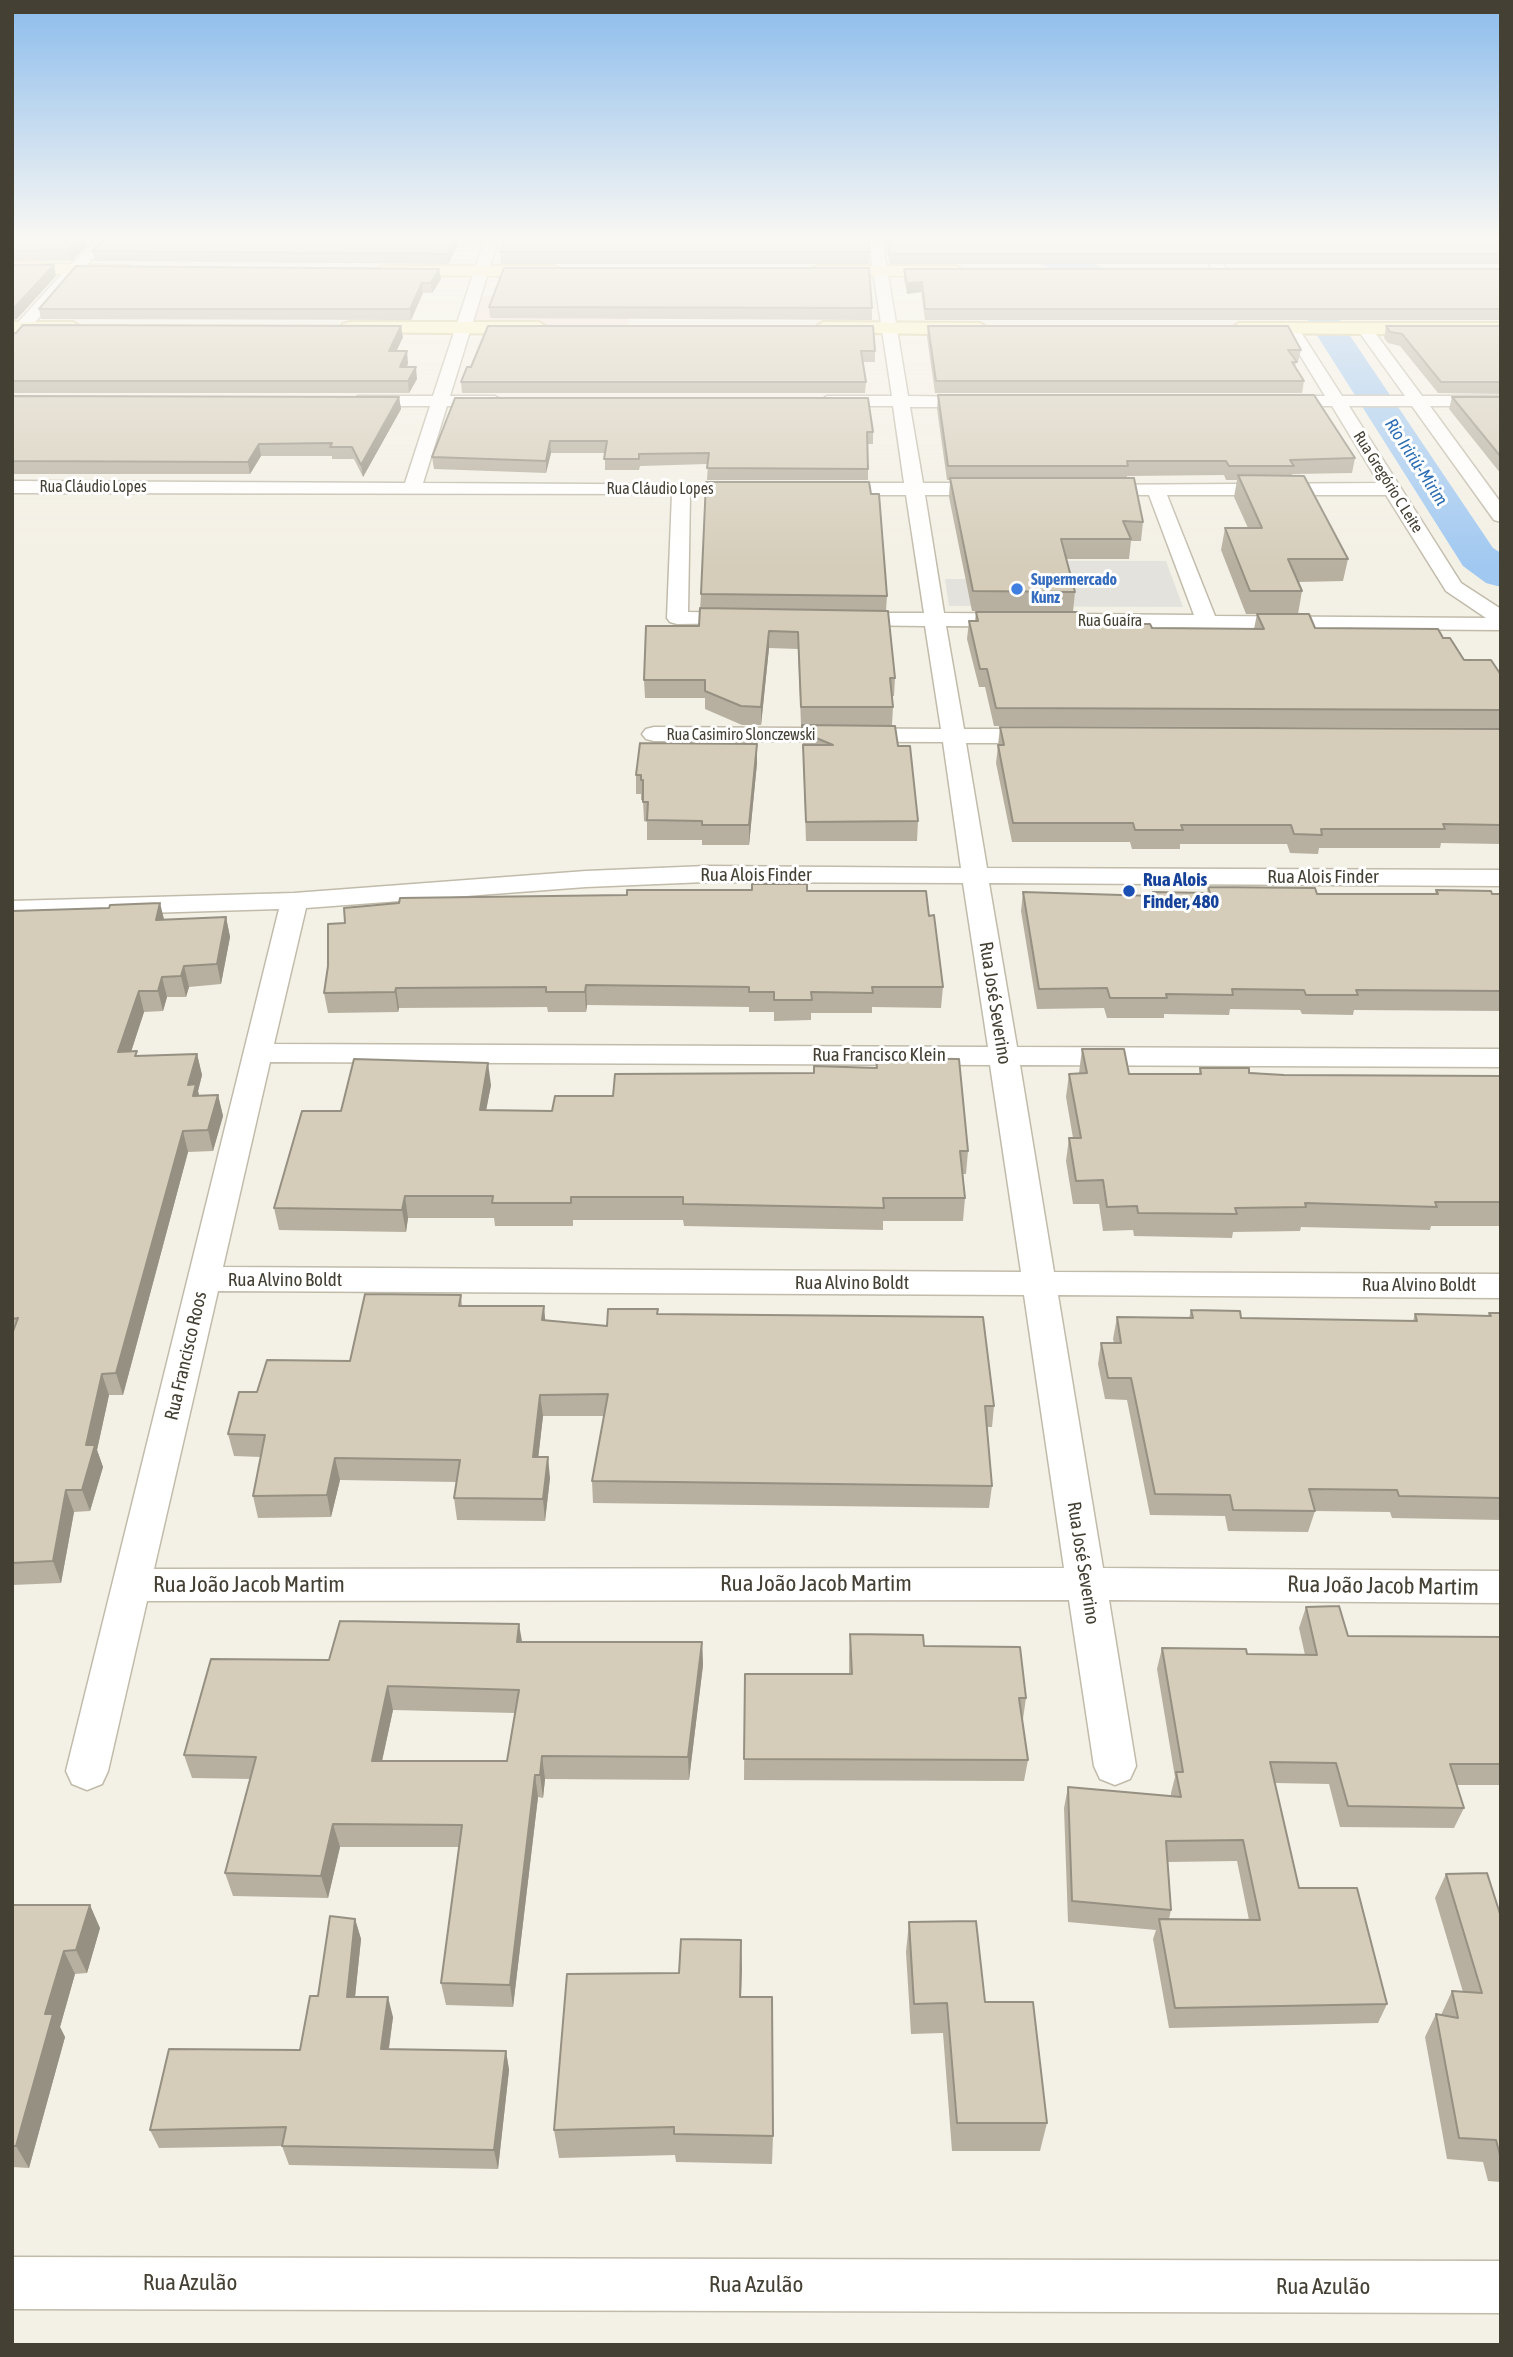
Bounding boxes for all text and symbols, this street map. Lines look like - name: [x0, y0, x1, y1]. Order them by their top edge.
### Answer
- water label: Rio Iririú-Mirim: [1380, 414, 1452, 510]
- street label: Rua Gregório C Leite: [1349, 428, 1427, 536]
- street label: Rua Cláudio Lopes: [39, 477, 147, 497]
- street label: Rua Cláudio Lopes: [606, 479, 714, 499]
- place label: Supermercado Kunz: [1031, 570, 1117, 608]
- marker: Supermercado Kunz: [1009, 581, 1025, 597]
- street label: Rua Guaíra: [1078, 611, 1142, 631]
- street label: Rua Casimiro Slonczewski: [666, 725, 816, 745]
- street label: Rua Alois Finder: [700, 864, 812, 886]
- street label: Rua Alois Finder: [1267, 866, 1379, 888]
- place label: Rua Alois Finder, 480: [1143, 869, 1219, 913]
- marker: Rua Alois Finder, 480: [1121, 883, 1137, 899]
- street label: Rua José Severino: [974, 940, 1016, 1066]
- street label: Rua Francisco Klein: [812, 1044, 946, 1066]
- street label: Rua Alvino Boldt: [228, 1269, 342, 1291]
- street label: Rua Alvino Boldt: [795, 1272, 909, 1294]
- street label: Rua Alvino Boldt: [1362, 1274, 1476, 1296]
- street label: Rua Francisco Roos: [160, 1289, 212, 1423]
- street label: Rua José Severino: [1062, 1500, 1104, 1626]
- street label: Rua João Jacob Martim: [720, 1570, 912, 1598]
- street label: Rua João Jacob Martim: [153, 1571, 345, 1599]
- street label: Rua João Jacob Martim: [1287, 1571, 1479, 1601]
- street label: Rua Azulão: [143, 2269, 237, 2297]
- street label: Rua Azulão: [709, 2271, 803, 2299]
- street label: Rua Azulão: [1276, 2273, 1370, 2301]

